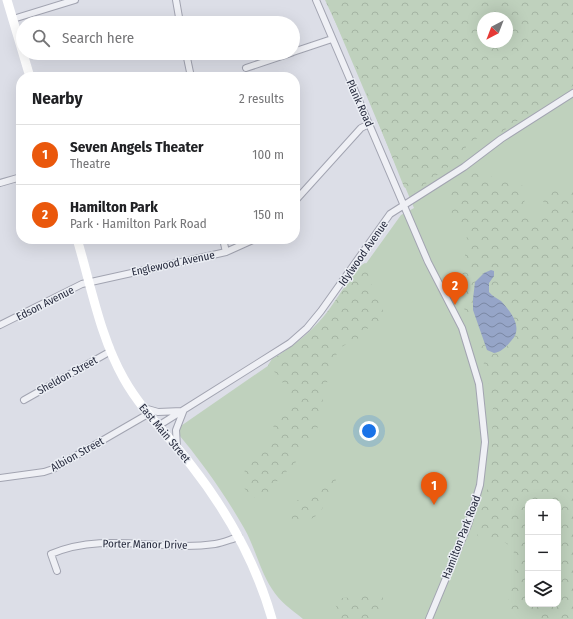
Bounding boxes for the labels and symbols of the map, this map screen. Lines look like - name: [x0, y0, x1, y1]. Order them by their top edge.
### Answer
- north arrow: [477, 12, 513, 48]
- street label: Plank Road: [343, 78, 376, 129]
- street label: Idylwood Avenue: [336, 218, 391, 289]
- street label: Englewood Avenue: [130, 248, 216, 279]
- pin: 2: [442, 272, 468, 305]
- street label: Edson Avenue: [14, 283, 76, 323]
- street label: Sheldon Street: [35, 353, 100, 397]
- street label: East Main Street: [136, 401, 193, 466]
- your location: [359, 421, 379, 441]
- street label: Albion Street: [48, 434, 106, 474]
- pin: 1: [421, 472, 447, 505]
- street label: Hamilton Park Road: [440, 493, 483, 581]
- street label: Porter Manor Drive: [102, 537, 188, 552]

